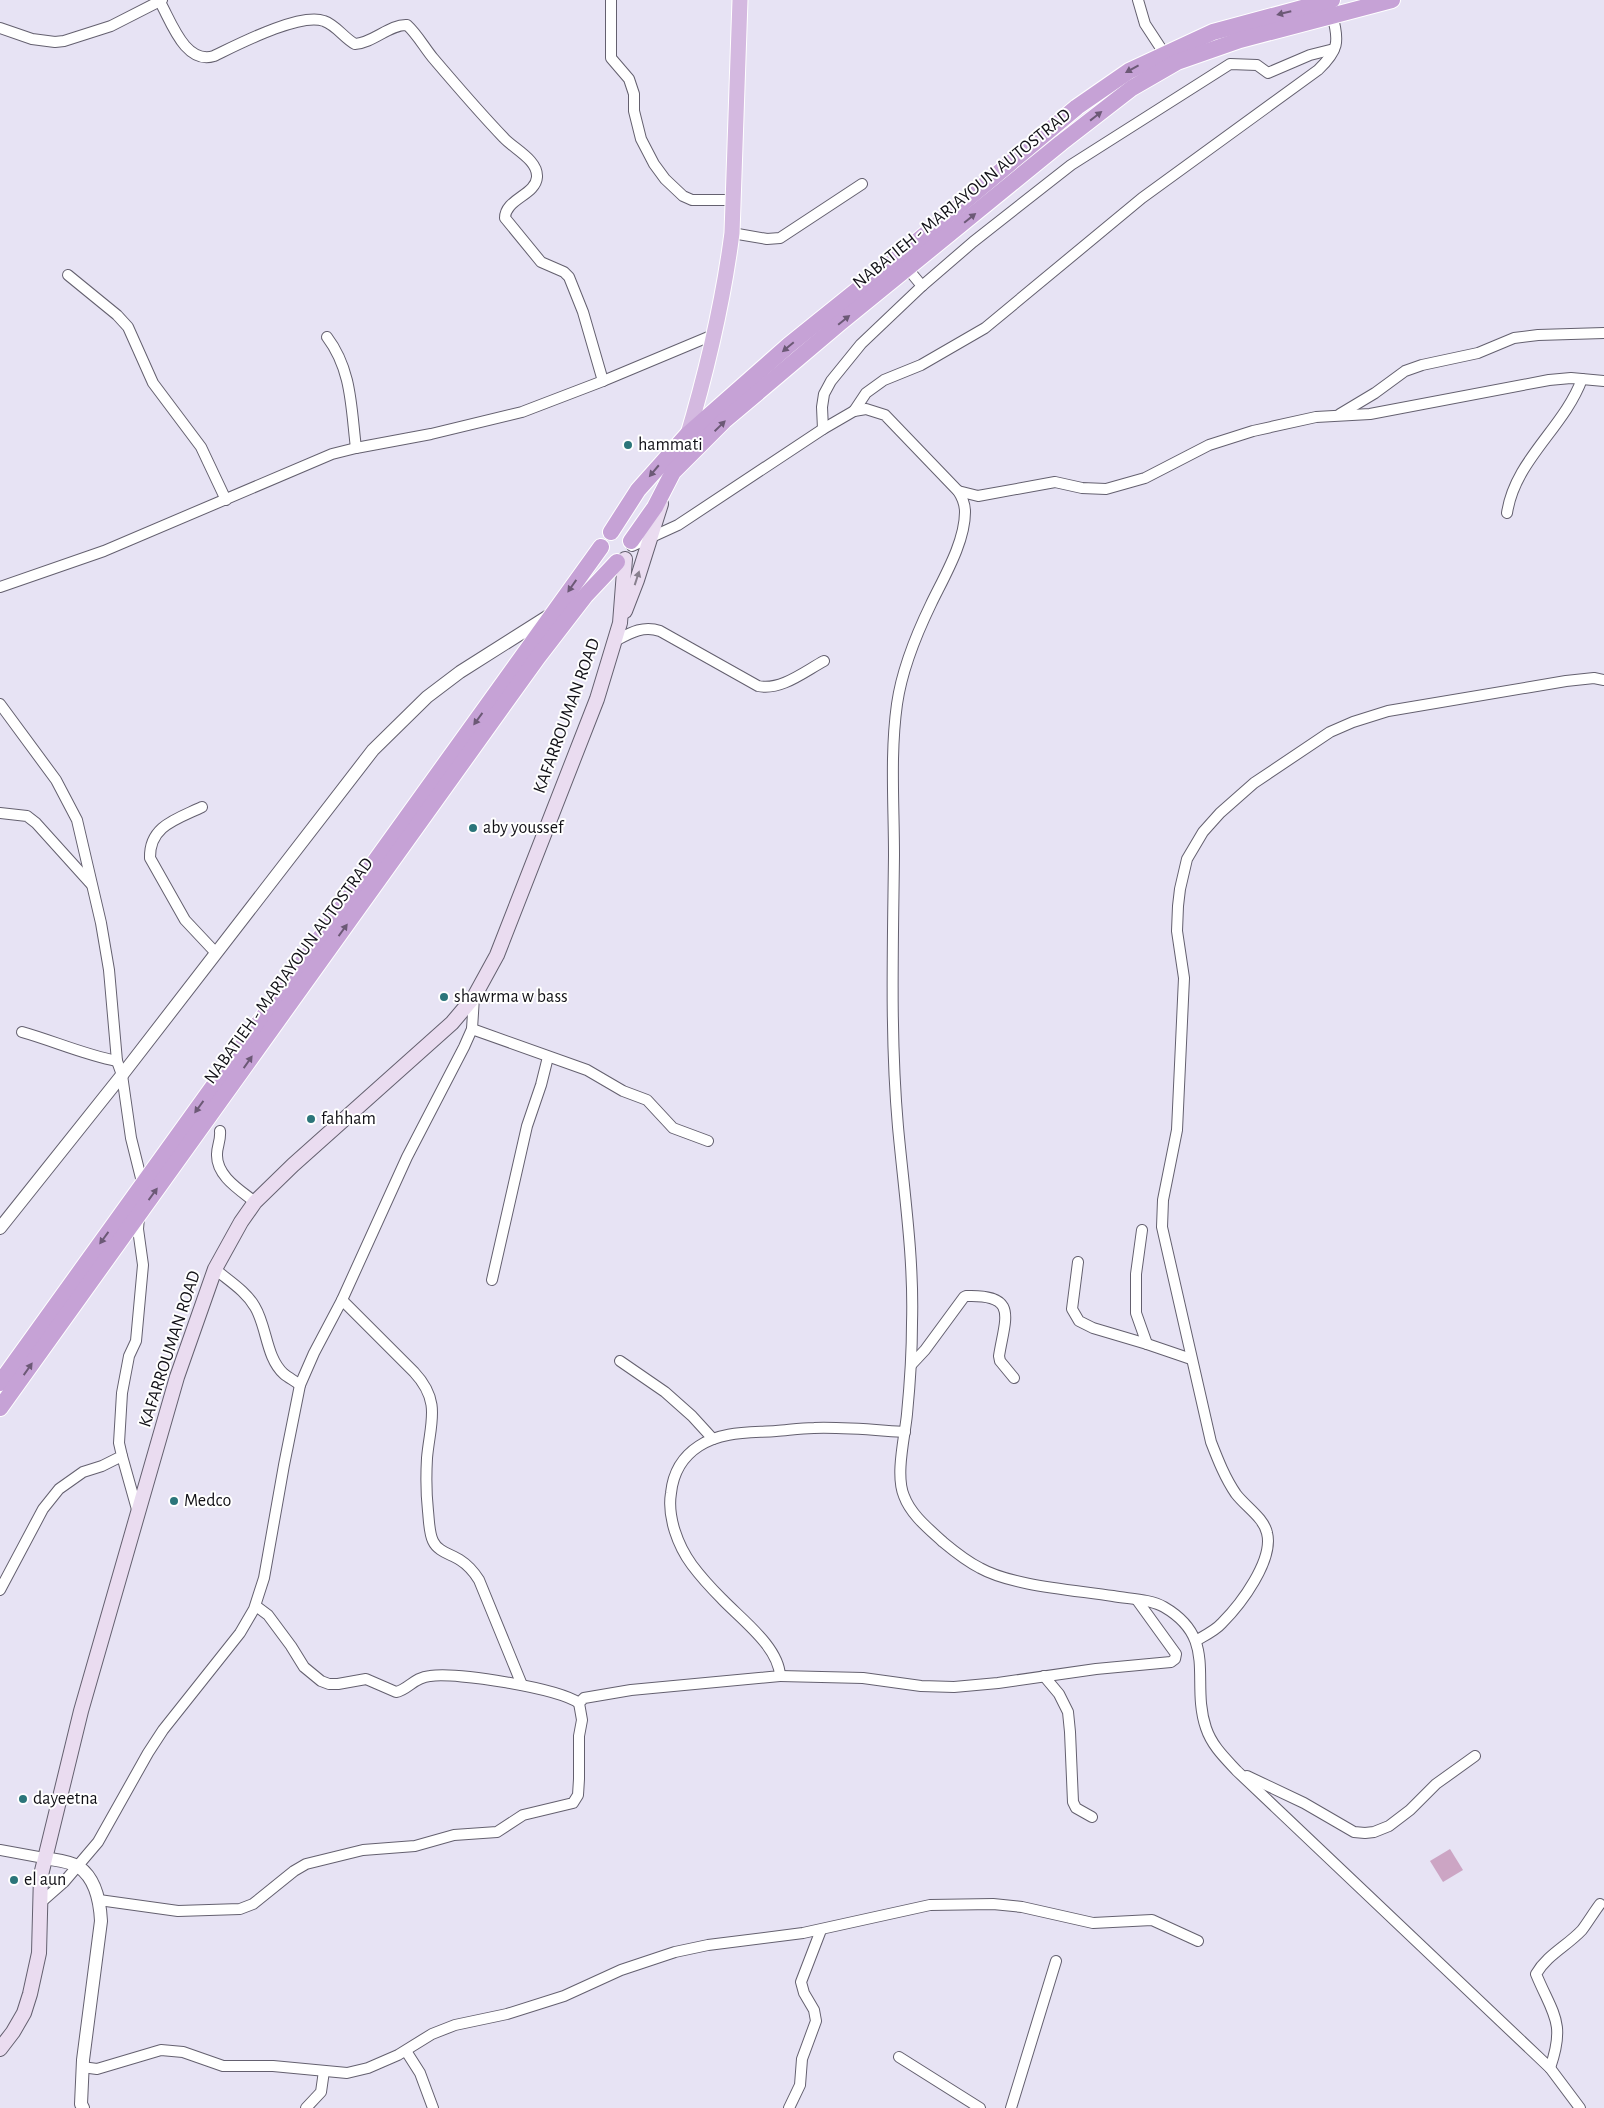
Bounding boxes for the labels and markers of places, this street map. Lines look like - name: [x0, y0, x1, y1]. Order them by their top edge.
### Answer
- place label: hammati: [638, 436, 703, 454]
- marker: hammati: [622, 439, 634, 451]
- place label: aby youssef: [483, 819, 565, 837]
- marker: aby youssef: [467, 822, 479, 834]
- place label: shawrma w bass: [454, 988, 568, 1006]
- marker: shawrma w bass: [438, 991, 450, 1003]
- place label: fahham: [321, 1110, 376, 1128]
- marker: fahham: [305, 1113, 317, 1125]
- place label: Medco: [184, 1492, 231, 1510]
- marker: Medco: [168, 1495, 180, 1507]
- place label: dayeetna: [33, 1790, 98, 1808]
- marker: dayeetna: [17, 1793, 29, 1805]
- place label: el aun: [24, 1871, 66, 1889]
- marker: el aun: [8, 1874, 20, 1886]

